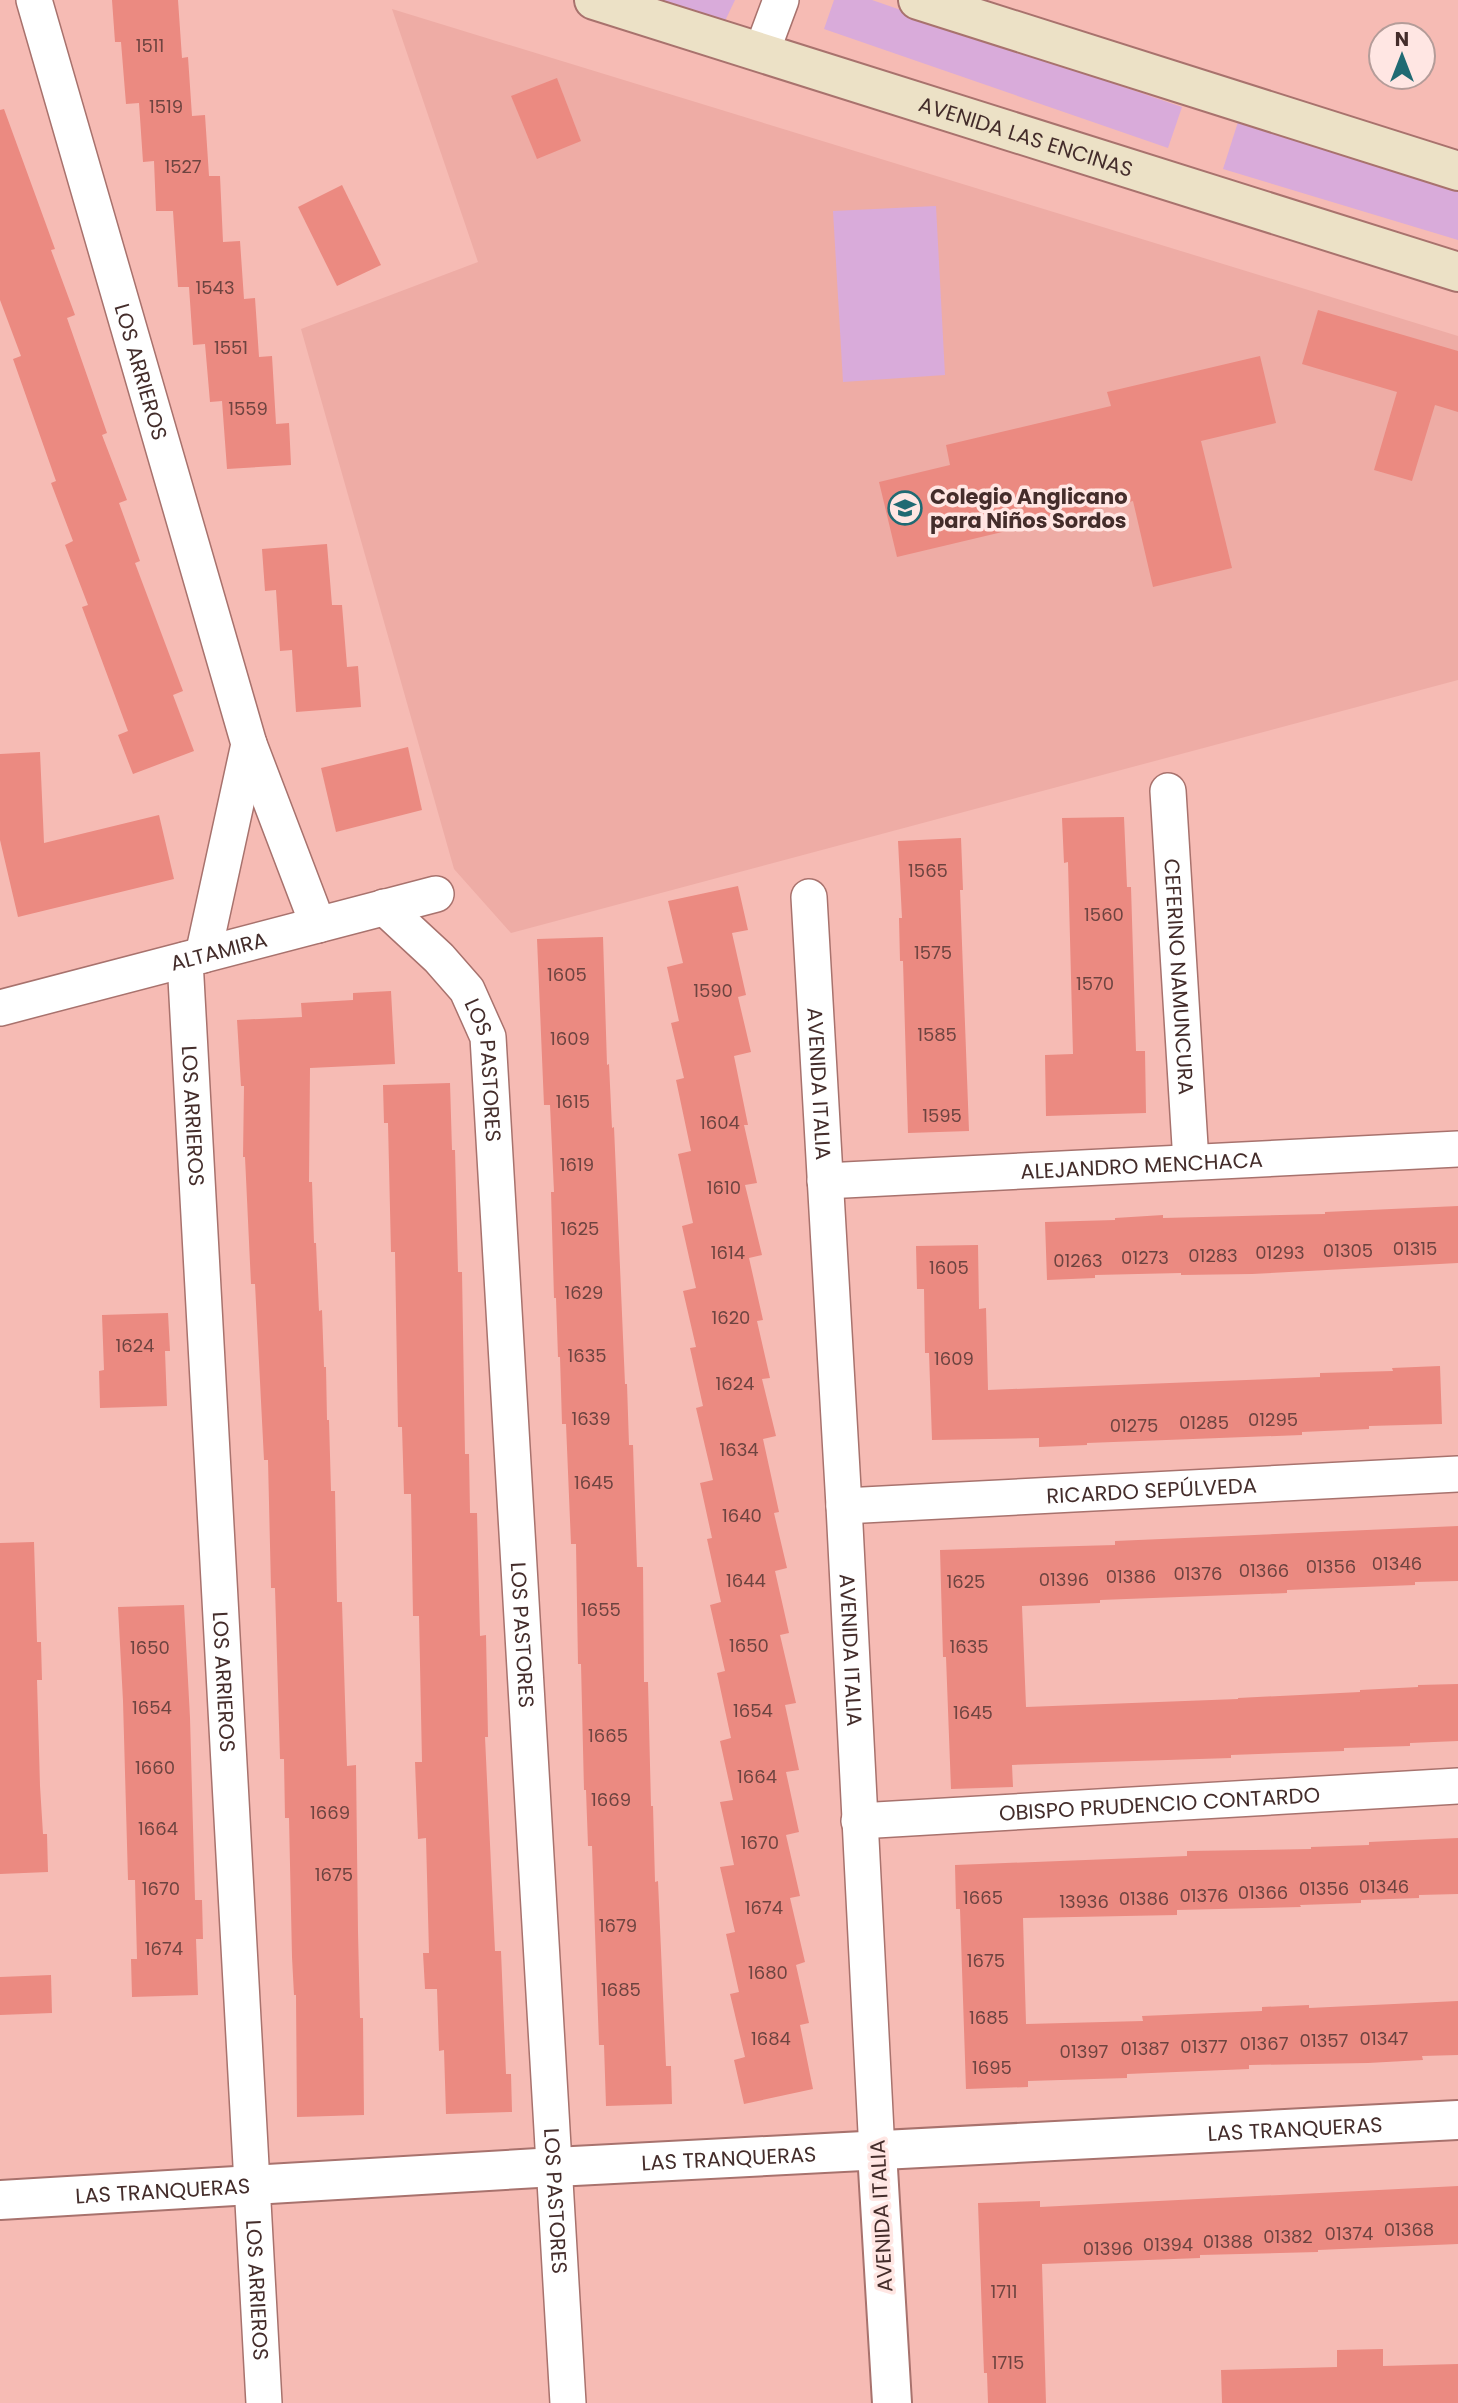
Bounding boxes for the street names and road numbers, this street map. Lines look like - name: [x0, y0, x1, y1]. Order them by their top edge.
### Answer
- street label: AVENIDA LAS ENCINAS: [915, 89, 1137, 183]
- street label: LOS ARRIEROS: [108, 300, 175, 443]
- street label: CEFERINO NAMUNCURA: [1158, 858, 1201, 1096]
- street label: ALTAMIRA: [167, 924, 270, 977]
- street label: LOS PASTORES: [458, 994, 509, 1143]
- street label: AVENIDA ITALIA: [801, 1007, 839, 1161]
- street label: LOS ARRIEROS: [175, 1045, 212, 1187]
- street label: ALEJANDRO MENCHACA: [1020, 1144, 1264, 1186]
- street label: RICARDO SEPÚLVEDA: [1046, 1470, 1258, 1510]
- street label: LOS PASTORES: [504, 1561, 542, 1709]
- street label: AVENIDA ITALIA: [833, 1573, 870, 1727]
- street label: LOS ARRIEROS: [206, 1611, 243, 1753]
- street label: OBISPO PRUDENCIO CONTARDO: [998, 1780, 1321, 1827]
- street label: LAS TRANQUERAS: [1207, 2109, 1383, 2148]
- street label: LOS PASTORES: [537, 2127, 575, 2275]
- street label: LAS TRANQUERAS: [641, 2139, 817, 2177]
- street label: AVENIDA ITALIA: [863, 2139, 899, 2293]
- street label: LAS TRANQUERAS: [74, 2171, 251, 2210]
- street label: LOS ARRIEROS: [239, 2219, 276, 2361]

